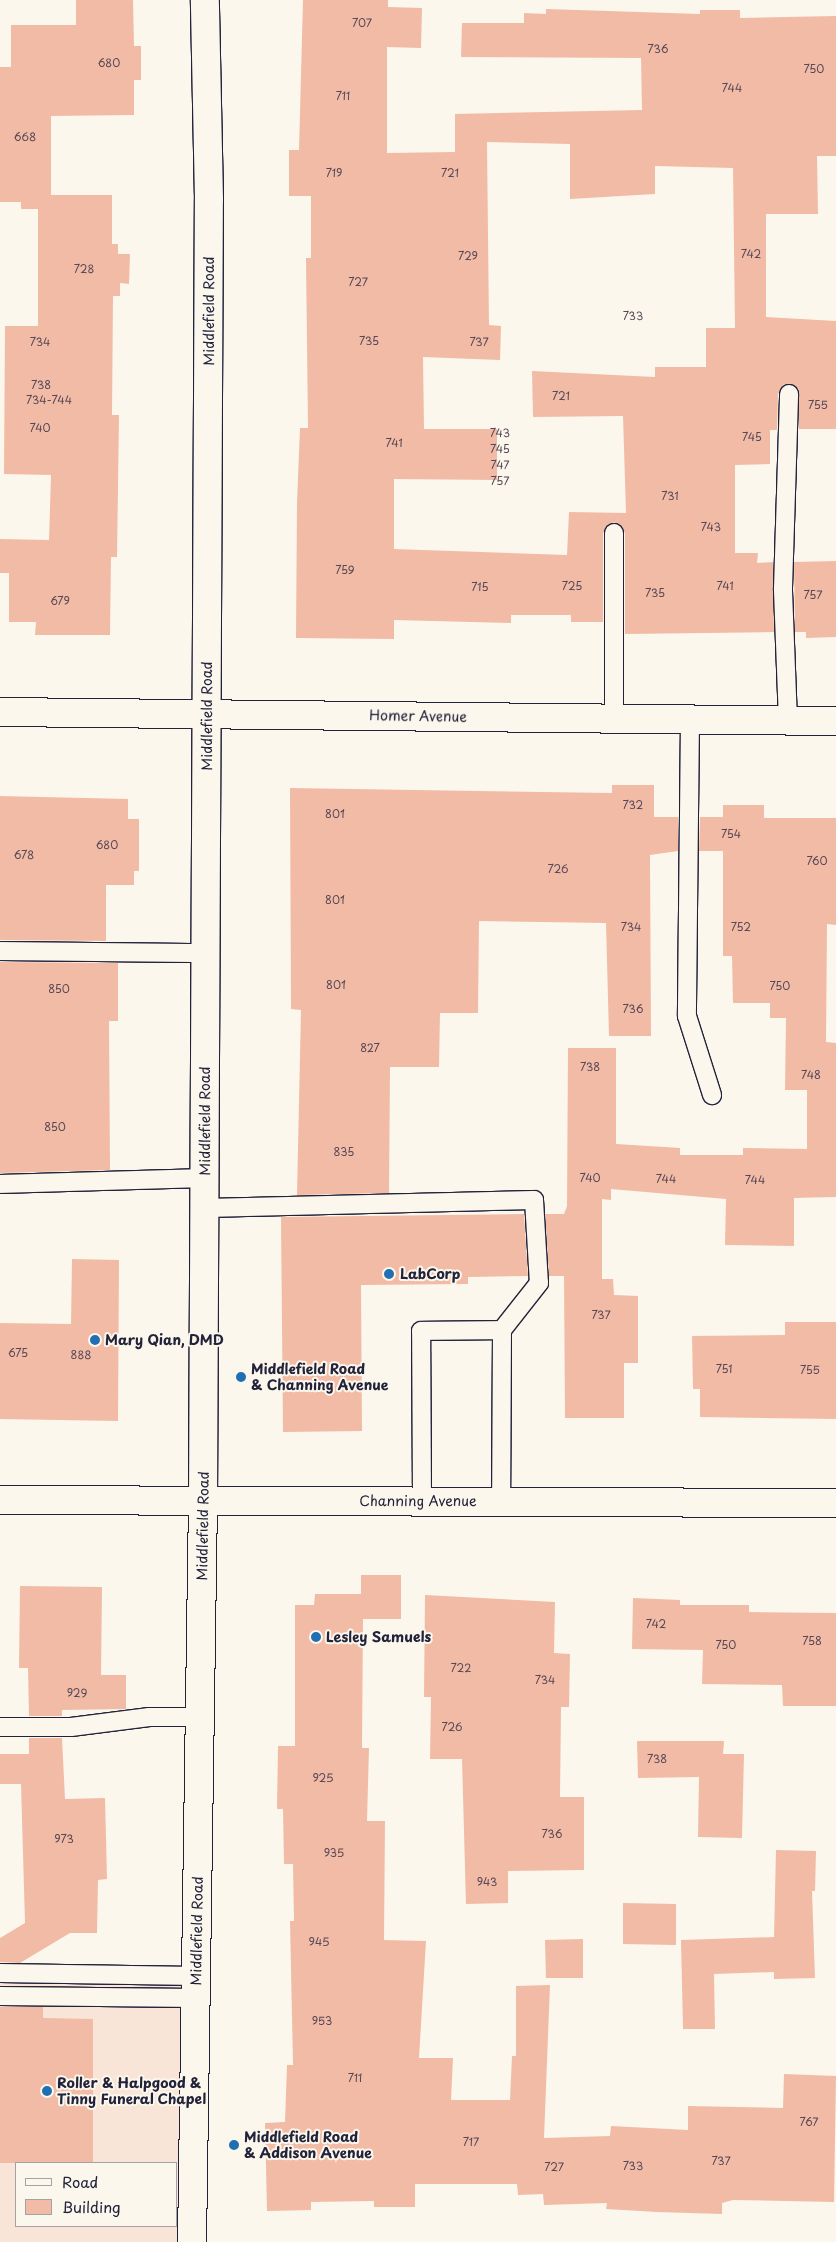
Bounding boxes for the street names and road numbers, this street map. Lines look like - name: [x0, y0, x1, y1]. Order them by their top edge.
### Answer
- street label: Middlefield Road: [201, 256, 217, 366]
- street label: Middlefield Road: [199, 661, 215, 771]
- street label: Homer Avenue: [369, 707, 467, 725]
- street label: Middlefield Road: [197, 1066, 213, 1176]
- street label: Middlefield Road: [194, 1471, 212, 1581]
- street label: Channing Avenue: [359, 1493, 477, 1509]
- street label: Middlefield Road: [188, 1876, 206, 1986]

